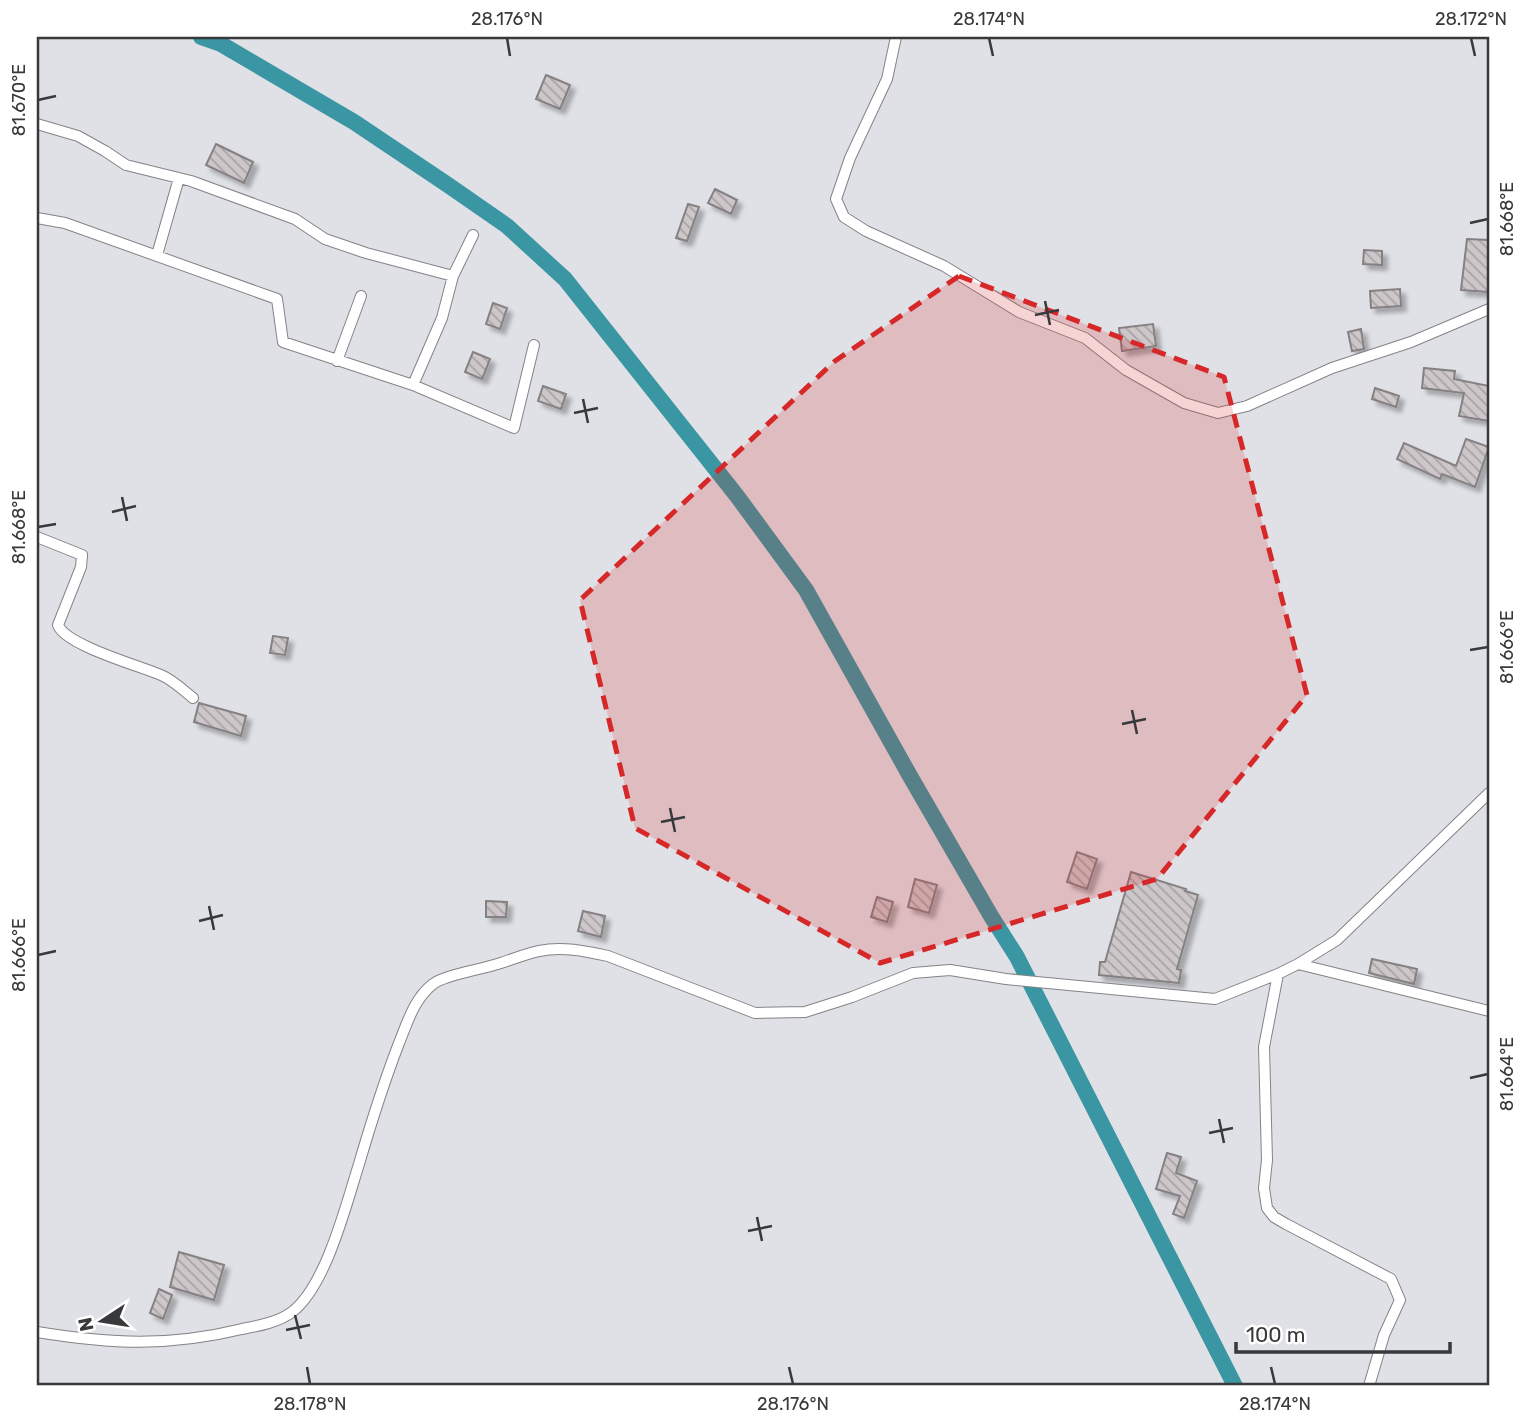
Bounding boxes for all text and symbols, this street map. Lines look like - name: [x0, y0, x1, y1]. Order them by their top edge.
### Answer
- text: 28.176°N: [471, 8, 543, 30]
- text: 28.174°N: [953, 8, 1025, 30]
- text: 28.172°N: [1435, 8, 1507, 30]
- text: 81.670°E: [8, 64, 30, 136]
- text: 81.668°E: [1496, 182, 1518, 256]
- text: 81.668°E: [8, 490, 30, 564]
- text: 81.666°E: [1496, 610, 1518, 684]
- text: 81.666°E: [8, 918, 30, 992]
- text: 81.664°E: [1496, 1037, 1518, 1111]
- north arrow: [66, 1286, 136, 1356]
- scale bar: [1236, 1311, 1449, 1355]
- text: N: [73, 1315, 99, 1334]
- text: 100 m: [1246, 1322, 1305, 1347]
- text: 28.178°N: [273, 1393, 347, 1415]
- text: 28.176°N: [757, 1393, 829, 1415]
- text: 28.174°N: [1239, 1393, 1311, 1415]

